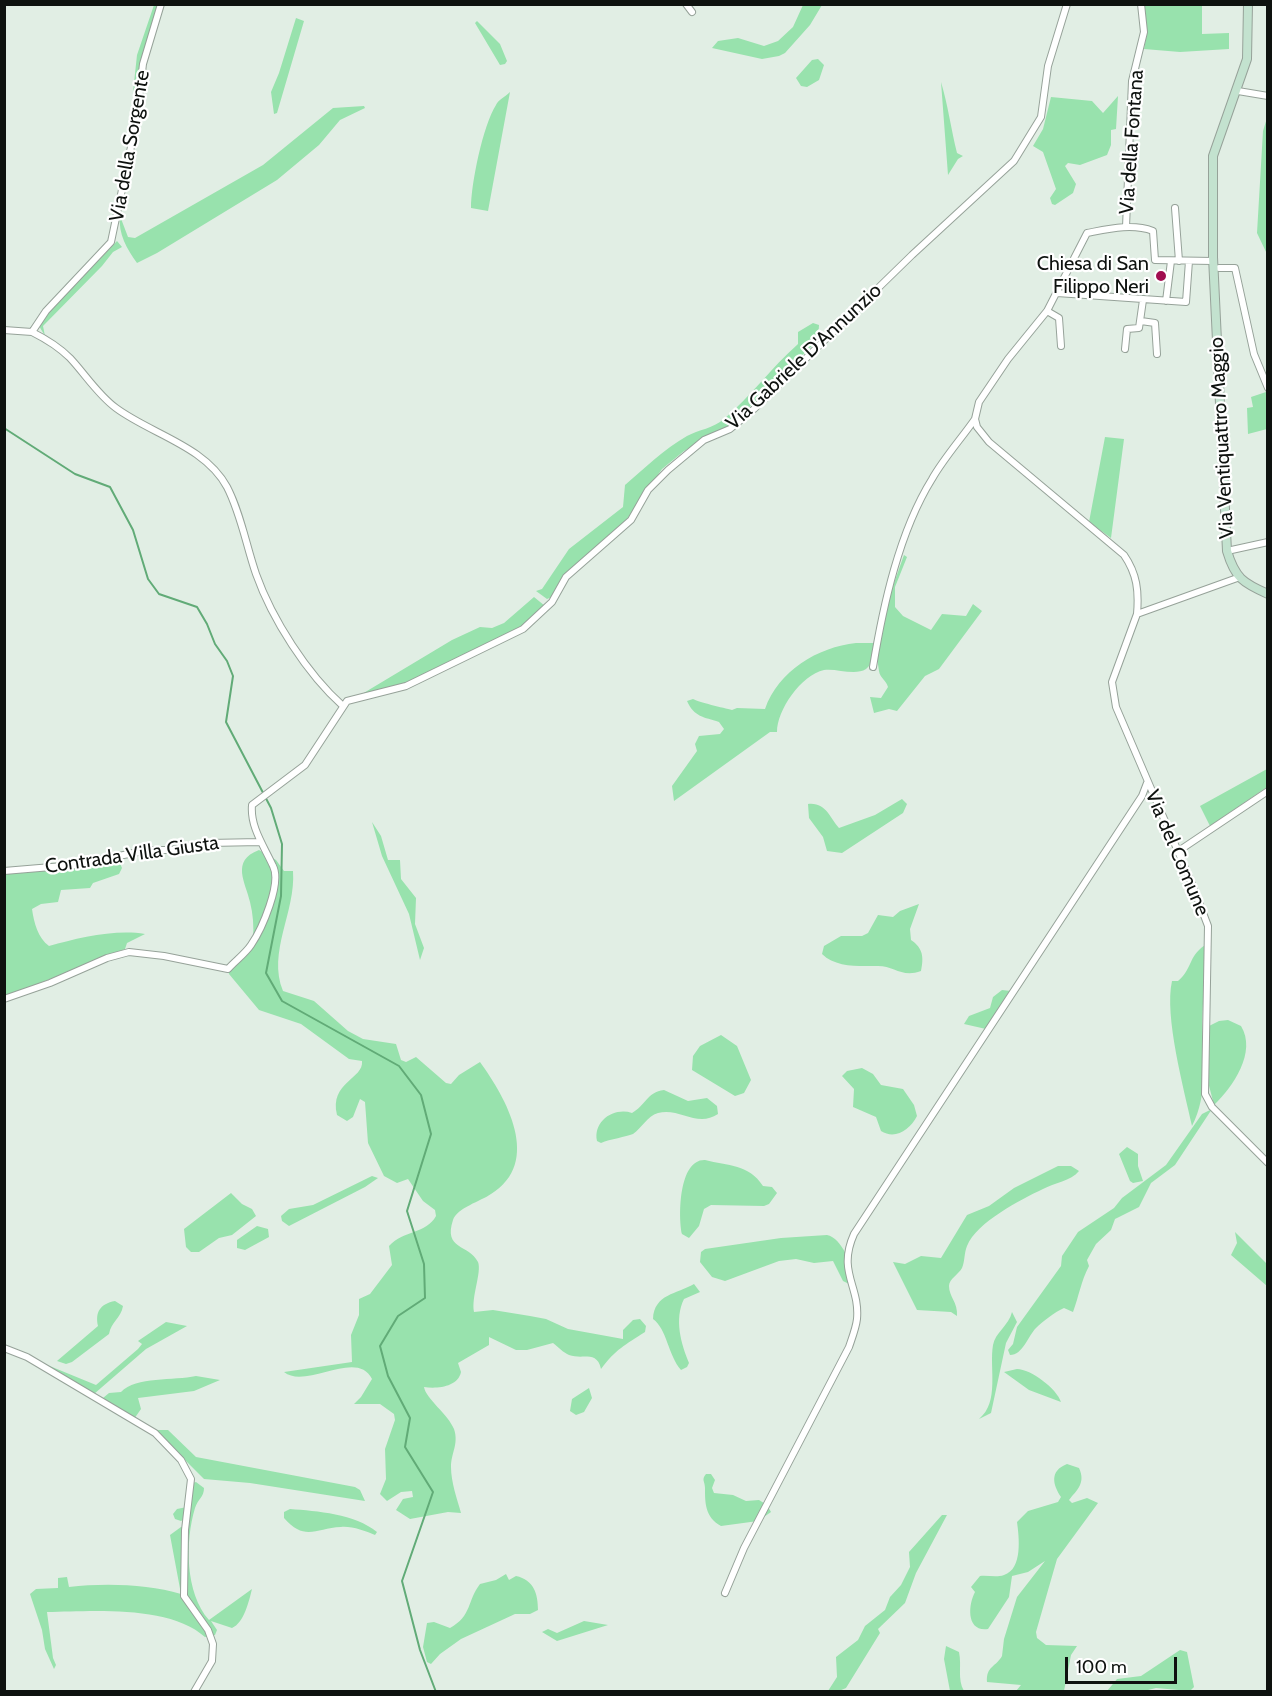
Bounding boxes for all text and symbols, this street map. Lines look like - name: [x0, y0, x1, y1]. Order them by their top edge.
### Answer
- street label: Via della Sorgente: [105, 68, 155, 224]
- street label: Via della Fontana: [1115, 69, 1149, 215]
- place label: Chiesa di San Filippo Neri: [1037, 252, 1149, 299]
- marker: Chiesa di San Filippo Neri: [1154, 269, 1168, 283]
- street label: Via Gabriele D'Annunzio: [721, 279, 887, 435]
- street label: Via Ventiquattro Maggio: [1205, 337, 1239, 539]
- street label: Via del Comune: [1140, 786, 1214, 920]
- street label: Contrada Villa Giusta: [44, 831, 220, 879]
- scale bar: [1068, 1645, 1180, 1683]
- text: 100 m: [1076, 1656, 1127, 1678]

